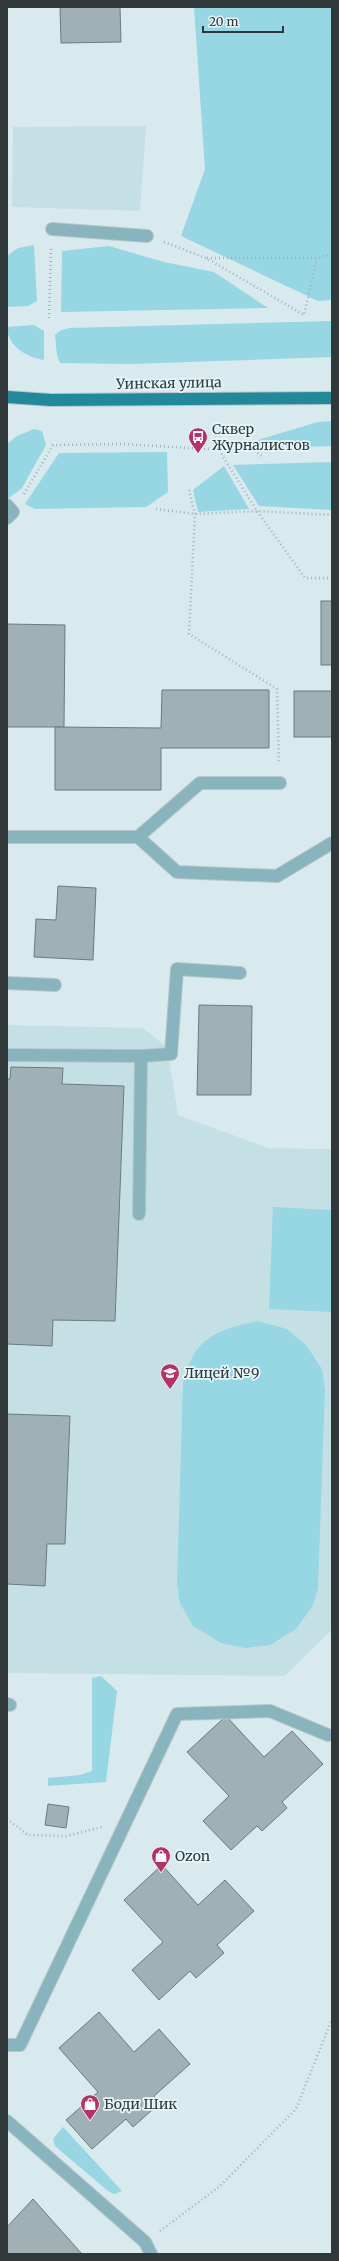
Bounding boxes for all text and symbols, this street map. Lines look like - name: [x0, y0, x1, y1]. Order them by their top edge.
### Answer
- scale bar: [203, 8, 283, 34]
- text: 20 m: [209, 14, 238, 29]
- street label: Уинская улица: [115, 373, 222, 393]
- place label: Сквер Журналистов: [212, 420, 310, 454]
- bus stop icon: Сквер Журналистов: [187, 426, 209, 454]
- school or university icon: Лицей №9: [159, 1362, 181, 1390]
- place label: Лицей №9: [184, 1364, 260, 1382]
- shop icon: Ozon: [150, 1845, 172, 1873]
- place label: Ozon: [175, 1847, 210, 1865]
- shop icon: Боди Шик: [79, 2093, 101, 2121]
- place label: Боди Шик: [104, 2095, 177, 2113]

